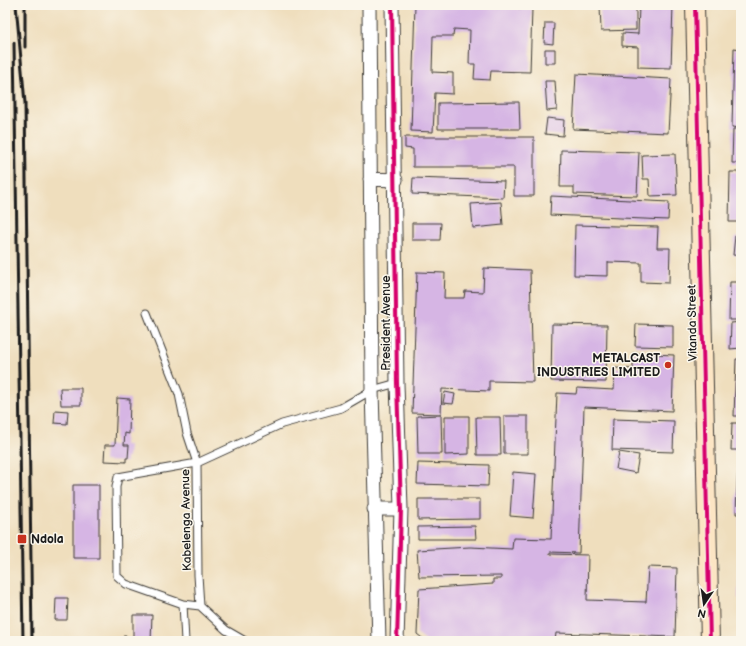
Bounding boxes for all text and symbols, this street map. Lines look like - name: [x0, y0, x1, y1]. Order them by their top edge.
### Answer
- street label: President Avenue: [379, 275, 394, 371]
- street label: Vitanda Street: [684, 284, 701, 361]
- place label: METALCAST INDUSTRIES LIMITED: [537, 351, 660, 380]
- marker: METALCAST INDUSTRIES LIMITED: [663, 360, 673, 370]
- street label: Kabelenga Avenue: [178, 469, 195, 571]
- place label: Ndola: [31, 532, 64, 547]
- marker: Ndola: [16, 533, 28, 545]
- north arrow: [684, 584, 724, 624]
- text: N: [696, 606, 707, 621]

